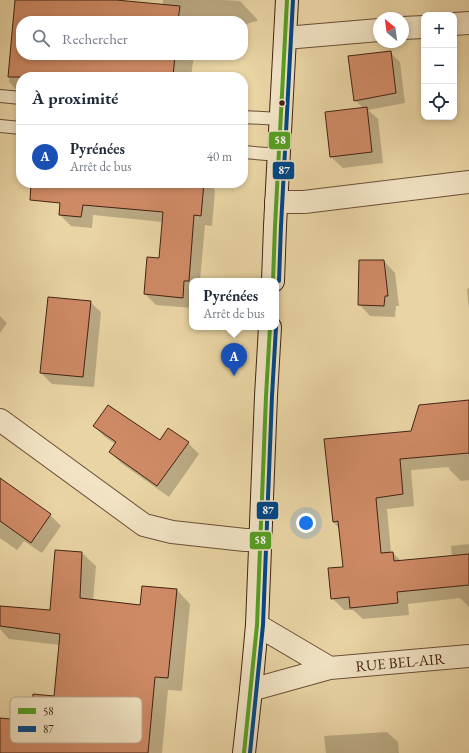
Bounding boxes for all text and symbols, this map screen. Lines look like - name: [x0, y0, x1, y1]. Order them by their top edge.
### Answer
- north arrow: [373, 12, 409, 48]
- map controls: [421, 12, 457, 120]
- button: +: [421, 12, 457, 48]
- search box: [16, 16, 248, 60]
- icon: search: [30, 27, 52, 49]
- text: Rechercher: [62, 29, 128, 48]
- button: −: [421, 48, 457, 84]
- button: locate: [421, 84, 457, 120]
- text: À proximité: [32, 87, 118, 109]
- unlabelled marker: [277, 98, 287, 108]
- line badge: 58: [268, 131, 291, 150]
- text: 58: [274, 133, 286, 147]
- text: Pyrénées: [70, 139, 125, 158]
- text: A: [40, 148, 50, 165]
- text: 40 m: [207, 148, 232, 165]
- text: Arrêt de bus: [70, 158, 131, 175]
- line badge: 87: [272, 161, 295, 180]
- text: 87: [278, 163, 290, 177]
- popup: [189, 278, 279, 330]
- text: Pyrénées: [203, 286, 258, 305]
- text: Arrêt de bus: [203, 305, 265, 322]
- pin: A: [221, 343, 247, 376]
- line badge: 87: [256, 501, 279, 520]
- text: 87: [262, 503, 274, 517]
- your location: [296, 513, 316, 533]
- line badge: 58: [249, 531, 272, 550]
- text: 58: [254, 533, 266, 547]
- street label: RUE BEL-AIR: [355, 649, 446, 675]
- legend: [10, 697, 142, 743]
- text: 58: [43, 704, 54, 718]
- text: 87: [43, 722, 54, 736]

